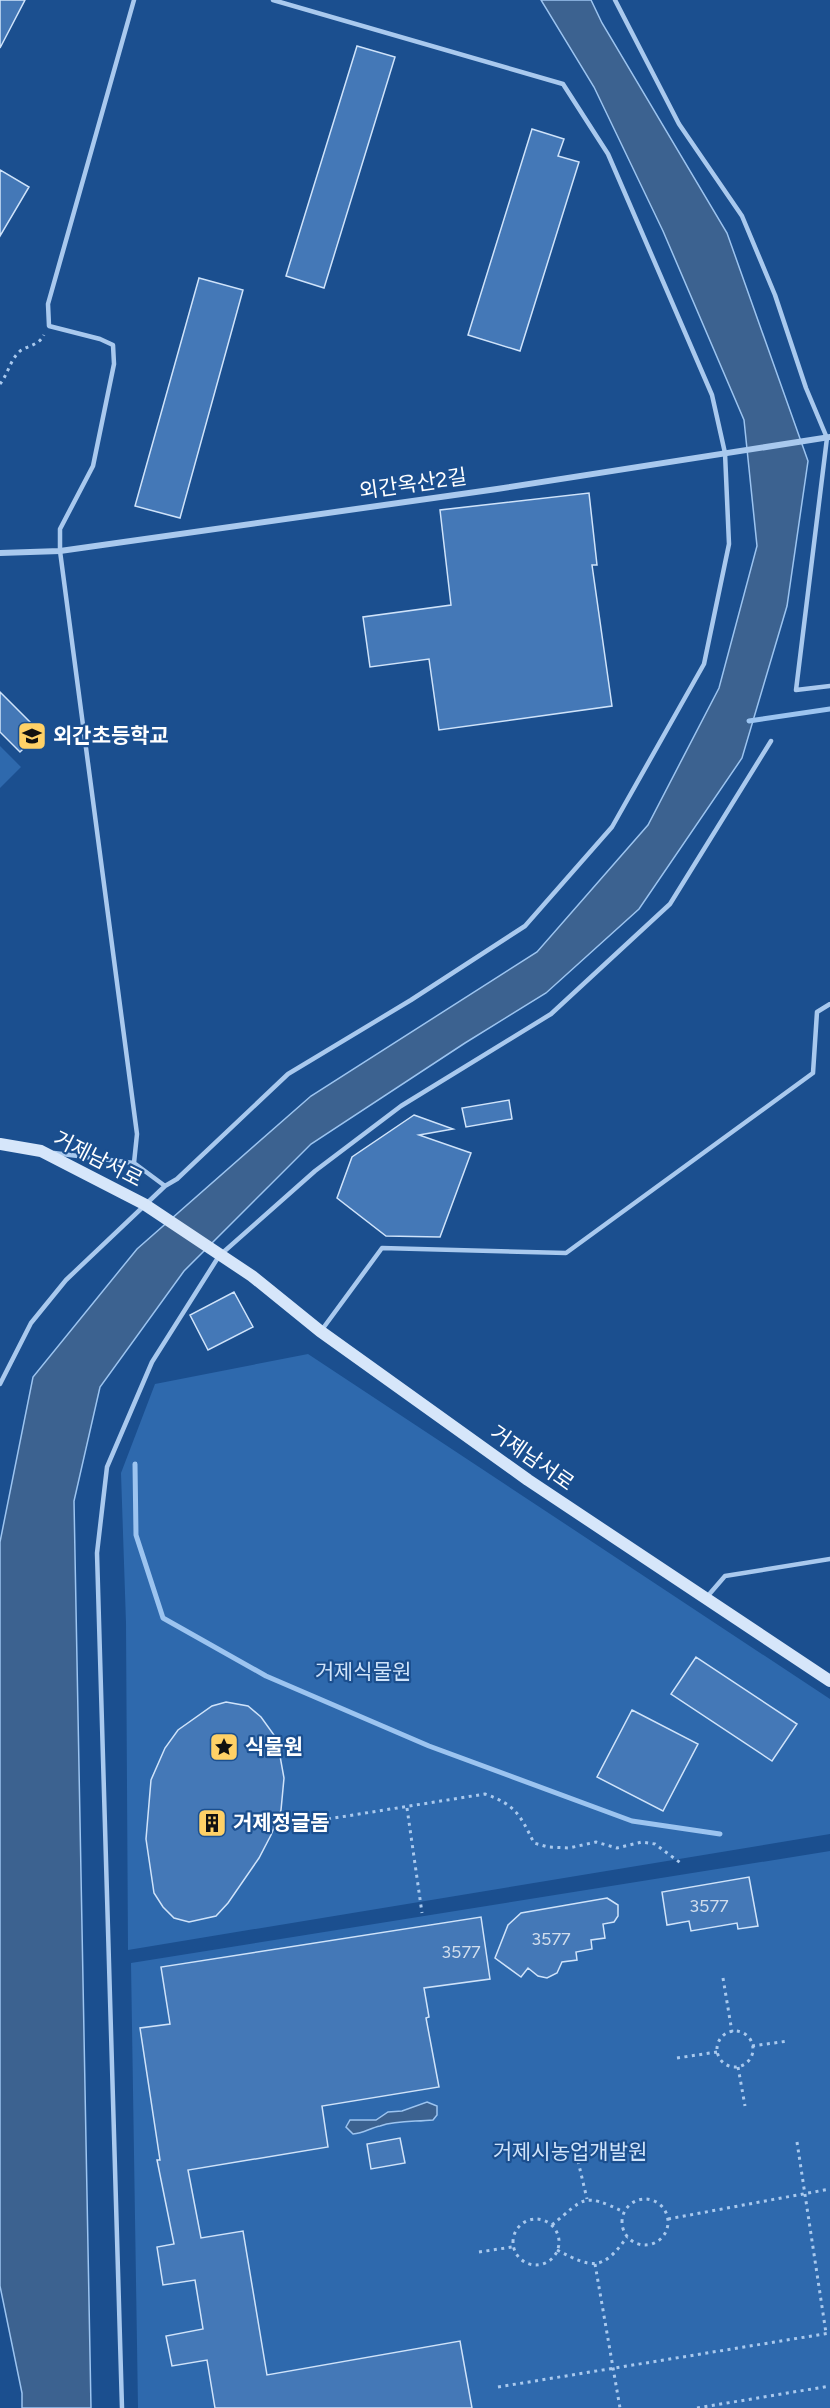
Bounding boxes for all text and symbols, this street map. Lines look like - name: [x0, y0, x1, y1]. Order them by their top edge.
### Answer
- street label: 외간옥산2길: [358, 464, 468, 503]
- school or university icon: 외간초등학교: [16, 720, 48, 752]
- place label: 외간초등학교: [53, 723, 169, 748]
- street label: 거제남서로: [50, 1125, 147, 1192]
- street label: 거제남서로: [486, 1420, 579, 1496]
- park label: 거제식물원: [315, 1659, 411, 1684]
- place icon: 식물원: [208, 1731, 240, 1763]
- place label: 식물원: [245, 1734, 303, 1759]
- building icon: 거제정글돔: [196, 1807, 228, 1839]
- place label: 거제정글돔: [233, 1810, 330, 1835]
- house number: 3577: [689, 1895, 729, 1917]
- house number: 3577: [531, 1928, 571, 1950]
- house number: 3577: [441, 1941, 481, 1963]
- park label: 거제시농업개발원: [493, 2139, 647, 2164]

